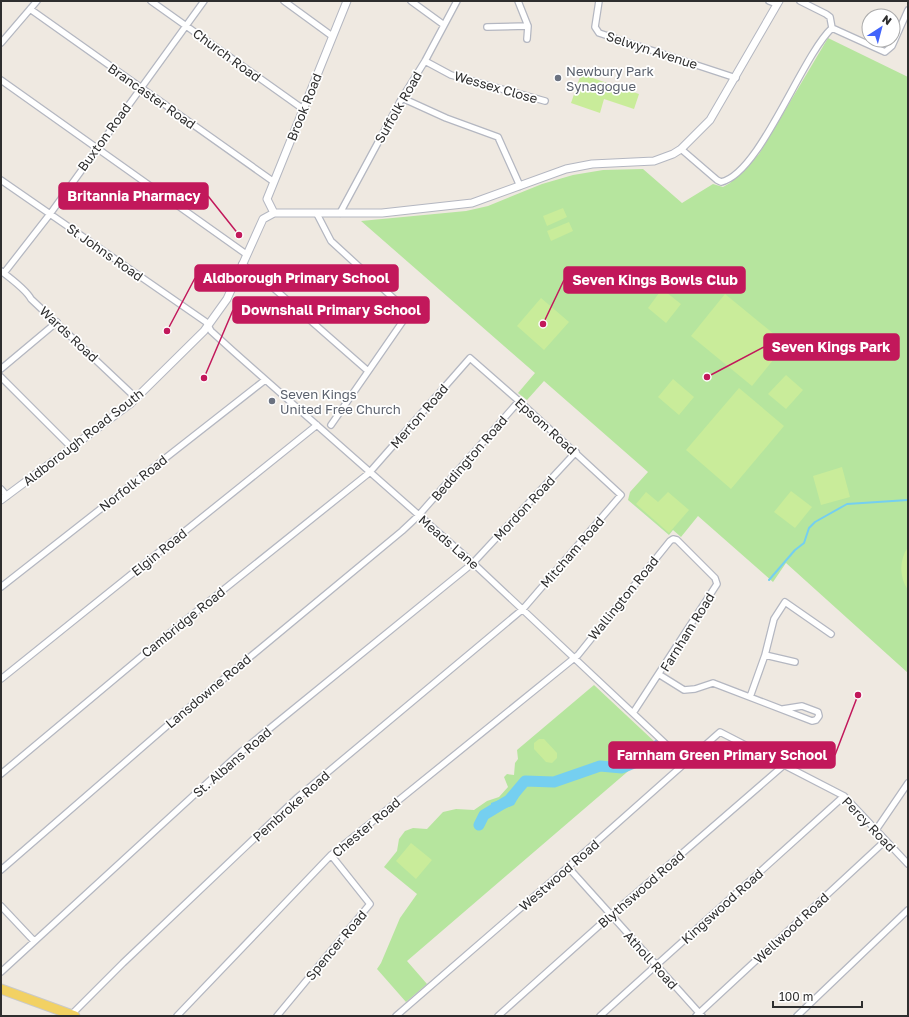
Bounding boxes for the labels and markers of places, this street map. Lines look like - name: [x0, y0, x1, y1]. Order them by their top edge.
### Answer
- place label: Newbury Park Synagogue: [566, 63, 654, 94]
- marker: Newbury Park Synagogue: [553, 73, 563, 83]
- callout: Britannia Pharmacy: [59, 183, 208, 209]
- callout: Aldborough Primary School: [195, 265, 398, 291]
- callout: Seven Kings Bowls Club: [564, 267, 745, 293]
- callout: Downshall Primary School: [233, 297, 429, 323]
- callout: Seven Kings Park: [764, 334, 899, 360]
- place label: Seven Kings United Free Church: [280, 386, 401, 417]
- marker: Seven Kings United Free Church: [267, 396, 277, 406]
- callout: Farnham Green Primary School: [609, 742, 835, 768]

